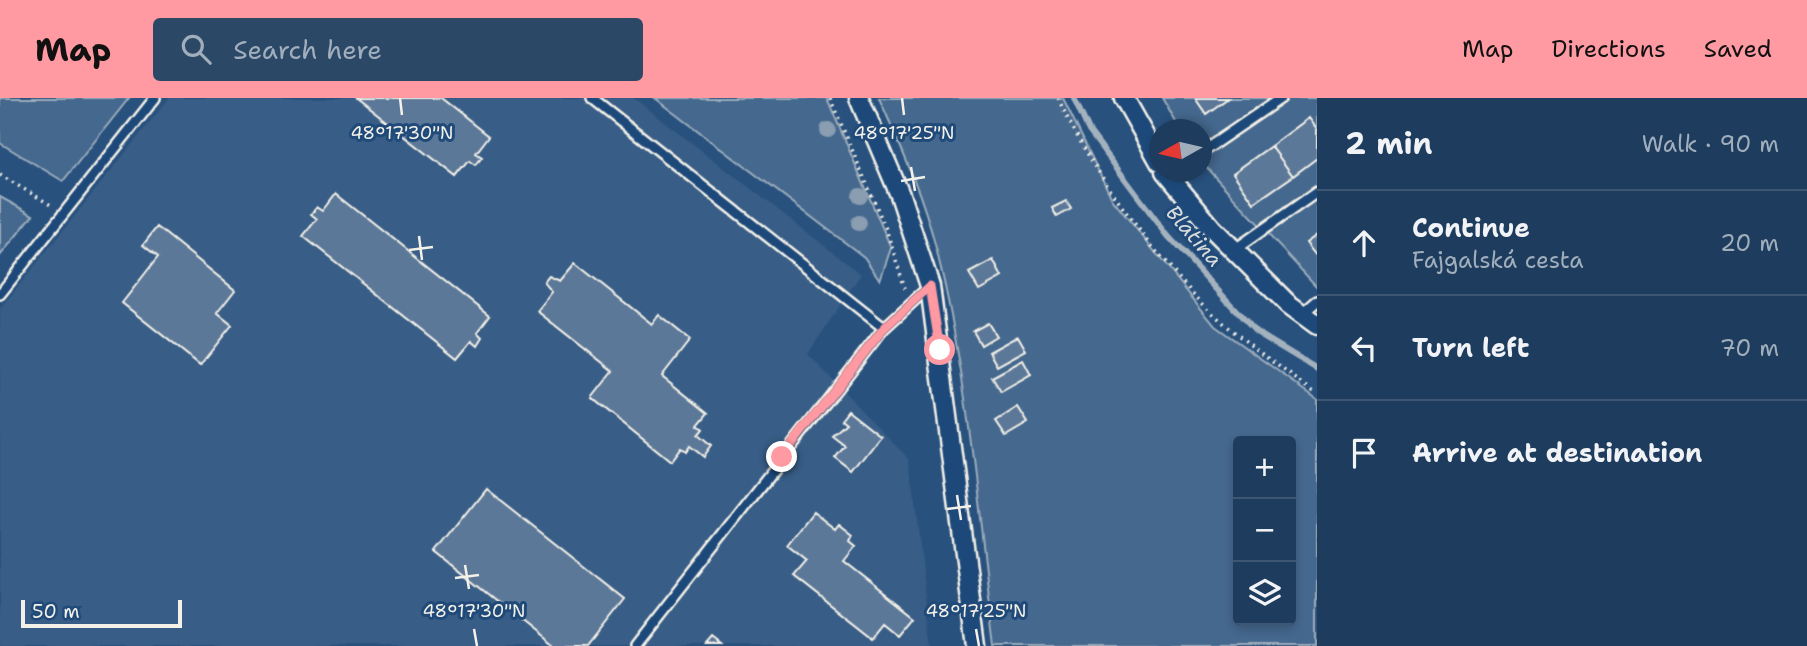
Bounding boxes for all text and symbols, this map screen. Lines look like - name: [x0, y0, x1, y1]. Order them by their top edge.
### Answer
- search box: [153, 18, 643, 81]
- text: Map: [35, 27, 111, 72]
- icon: search: [177, 30, 215, 68]
- text: Search here: [233, 32, 382, 67]
- text: Map: [1462, 33, 1513, 65]
- text: Directions: [1551, 33, 1666, 65]
- text: Saved: [1704, 33, 1772, 65]
- north arrow: [1149, 119, 1212, 182]
- text: 48°17'30"N: [350, 121, 454, 145]
- text: 48°17'25"N: [853, 121, 955, 145]
- text: 2 min: [1345, 123, 1432, 164]
- text: Walk · 90 m: [1642, 129, 1779, 159]
- water label: Blatina: [1159, 199, 1229, 273]
- text: Continue: [1412, 210, 1530, 245]
- icon: ahead: [1345, 224, 1383, 262]
- text: 20 m: [1720, 228, 1779, 258]
- text: Fajgalská cesta: [1412, 245, 1583, 275]
- icon: left: [1345, 329, 1383, 367]
- text: Turn left: [1412, 330, 1529, 365]
- text: 70 m: [1720, 333, 1779, 363]
- route start: [924, 334, 955, 365]
- icon: arrive: [1345, 434, 1383, 472]
- text: Arrive at destination: [1412, 435, 1702, 470]
- map controls: [1233, 436, 1296, 625]
- button: +: [1233, 436, 1296, 499]
- route end: [766, 441, 797, 472]
- button: −: [1233, 499, 1296, 562]
- button: layers: [1233, 562, 1296, 625]
- scale bar: [21, 597, 182, 629]
- text: 50 m: [32, 599, 80, 624]
- text: 48°17'30"N: [422, 599, 526, 623]
- text: 48°17'25"N: [925, 599, 1027, 623]

